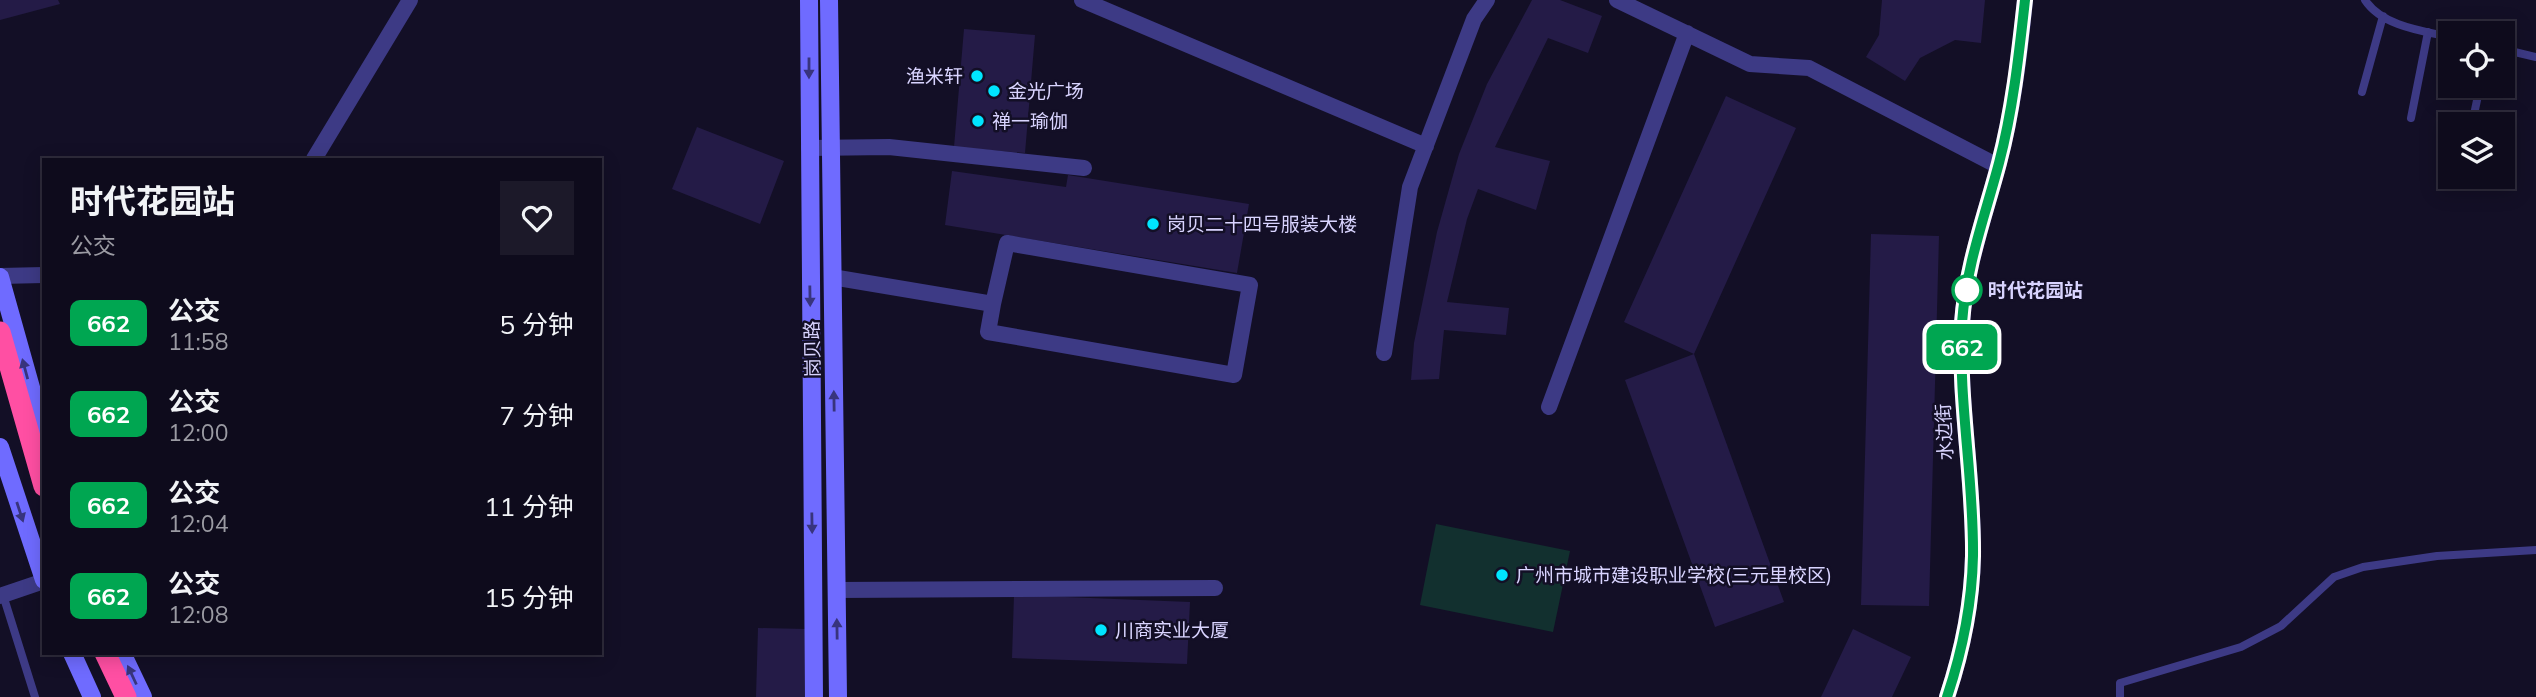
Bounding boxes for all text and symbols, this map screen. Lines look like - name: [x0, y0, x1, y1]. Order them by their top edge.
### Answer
- map controls: [2438, 21, 2515, 189]
- button: locate: [2438, 21, 2515, 98]
- one-way arrow: [803, 57, 815, 79]
- place label: 渔米轩: [906, 64, 963, 88]
- marker: 渔米轩: [969, 68, 985, 84]
- place label: 金光广场: [1008, 79, 1084, 103]
- marker: 金光广场: [986, 83, 1002, 99]
- place label: 禅一瑜伽: [992, 109, 1068, 133]
- button: layers: [2438, 112, 2515, 189]
- marker: 禅一瑜伽: [970, 113, 986, 129]
- text: 时代花园站: [70, 180, 235, 221]
- button: heart: [500, 181, 574, 255]
- place label: 岗贝二十四号服装大楼: [1167, 212, 1357, 236]
- marker: 岗贝二十四号服装大楼: [1145, 216, 1161, 232]
- text: 公交: [70, 231, 116, 260]
- marker: 时代花园站: [1952, 275, 1982, 305]
- place label: 时代花园站: [1988, 278, 2083, 302]
- one-way arrow: [804, 285, 816, 307]
- text: 公交: [168, 294, 220, 327]
- text: 662: [87, 308, 130, 338]
- text: 5 分钟: [500, 308, 574, 341]
- street label: 岗贝路: [800, 320, 824, 378]
- line badge: 662: [1922, 324, 2002, 370]
- text: 11:58: [168, 327, 228, 356]
- text: 662: [1940, 332, 1984, 362]
- one-way arrow: [19, 358, 30, 380]
- text: 公交: [168, 385, 220, 418]
- one-way arrow: [828, 390, 839, 412]
- text: 662: [87, 399, 130, 429]
- text: 7 分钟: [500, 399, 574, 432]
- street label: 水边街: [1931, 403, 1957, 461]
- text: 12:00: [168, 418, 228, 447]
- text: 公交: [168, 476, 220, 509]
- text: 662: [87, 490, 130, 520]
- text: 11 分钟: [484, 490, 574, 523]
- one-way arrow: [16, 502, 26, 523]
- text: 12:04: [168, 509, 228, 538]
- one-way arrow: [807, 512, 818, 534]
- place label: 广州市城市建设职业学校(三元里校区): [1516, 563, 1832, 587]
- text: 公交: [168, 567, 220, 600]
- marker: 广州市城市建设职业学校(三元里校区): [1494, 567, 1510, 583]
- text: 662: [87, 581, 130, 611]
- text: 15 分钟: [484, 581, 574, 614]
- text: 12:08: [168, 600, 228, 629]
- one-way arrow: [831, 618, 842, 640]
- place label: 川商实业大厦: [1115, 618, 1229, 642]
- marker: 川商实业大厦: [1093, 622, 1109, 638]
- one-way arrow: [126, 665, 138, 685]

